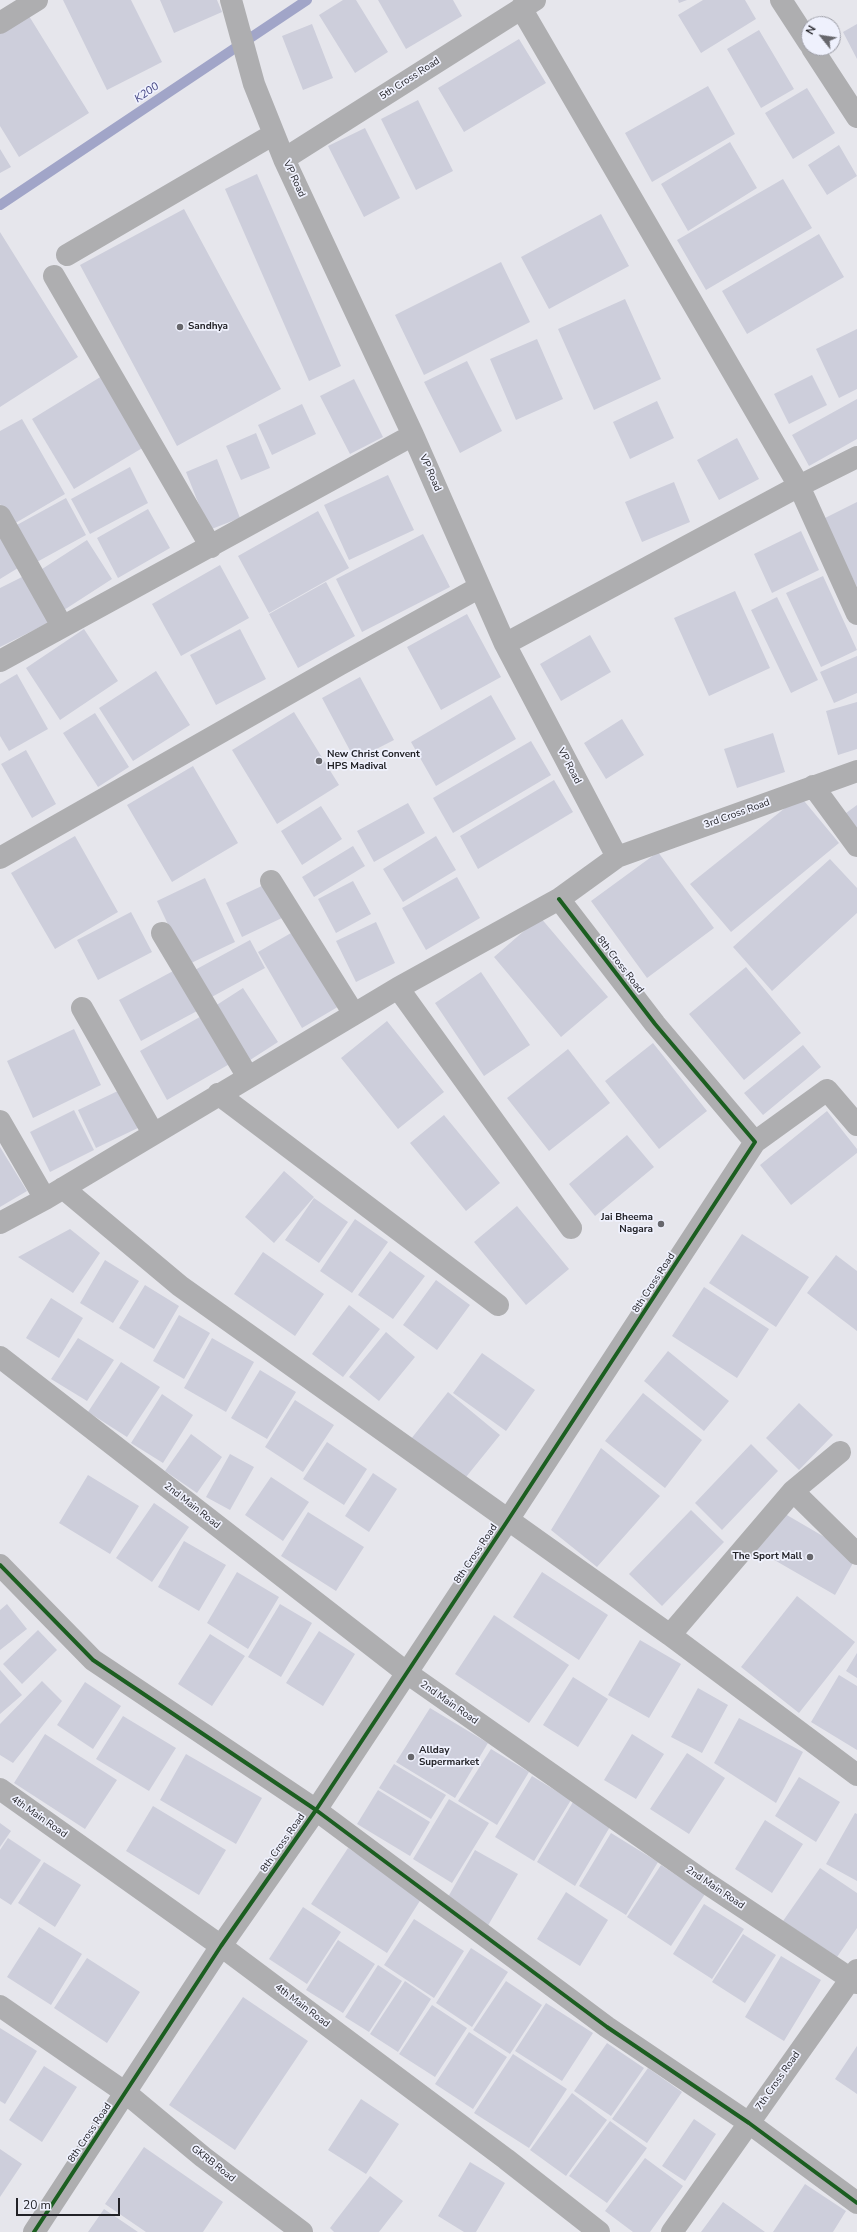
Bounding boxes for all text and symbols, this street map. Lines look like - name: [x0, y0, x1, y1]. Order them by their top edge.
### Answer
- north arrow: [801, 16, 841, 56]
- text: N: [802, 23, 820, 38]
- street label: 5th Cross Road: [378, 55, 442, 103]
- water label: K200: [132, 80, 162, 106]
- street label: VP Road: [280, 159, 308, 199]
- place label: Sandhya: [188, 321, 228, 333]
- marker: Sandhya: [175, 322, 185, 332]
- street label: VP Road: [417, 453, 443, 493]
- street label: VP Road: [555, 746, 583, 786]
- place label: New Christ Convent HPS Madival: [327, 749, 420, 772]
- marker: New Christ Convent HPS Madival: [314, 756, 324, 766]
- street label: 3rd Cross Road: [702, 797, 772, 831]
- street label: 8th Cross Road: [594, 934, 646, 996]
- place label: Jai Bheema Nagara: [601, 1212, 653, 1236]
- marker: Jai Bheema Nagara: [656, 1219, 666, 1229]
- street label: 8th Cross Road: [630, 1251, 678, 1315]
- street label: 2nd Main Road: [162, 1480, 222, 1532]
- street label: 8th Cross Road: [452, 1522, 500, 1586]
- place label: The Sport Mall: [732, 1551, 802, 1563]
- marker: The Sport Mall: [805, 1552, 815, 1562]
- street label: 2nd Main Road: [418, 1679, 480, 1727]
- place label: Allday Supermarket: [419, 1745, 479, 1768]
- marker: Allday Supermarket: [406, 1752, 416, 1762]
- street label: 4th Main Road: [9, 1793, 69, 1841]
- street label: 8th Cross Road: [258, 1811, 308, 1875]
- street label: 2nd Main Road: [684, 1864, 746, 1912]
- street label: 4th Main Road: [272, 1982, 332, 2030]
- street label: 7th Cross Road: [753, 2049, 803, 2113]
- street label: 8th Cross Road: [66, 2101, 114, 2165]
- street label: GKRB Road: [189, 2143, 237, 2185]
- scale bar: [18, 2190, 122, 2216]
- text: 20 m: [23, 2197, 51, 2213]

